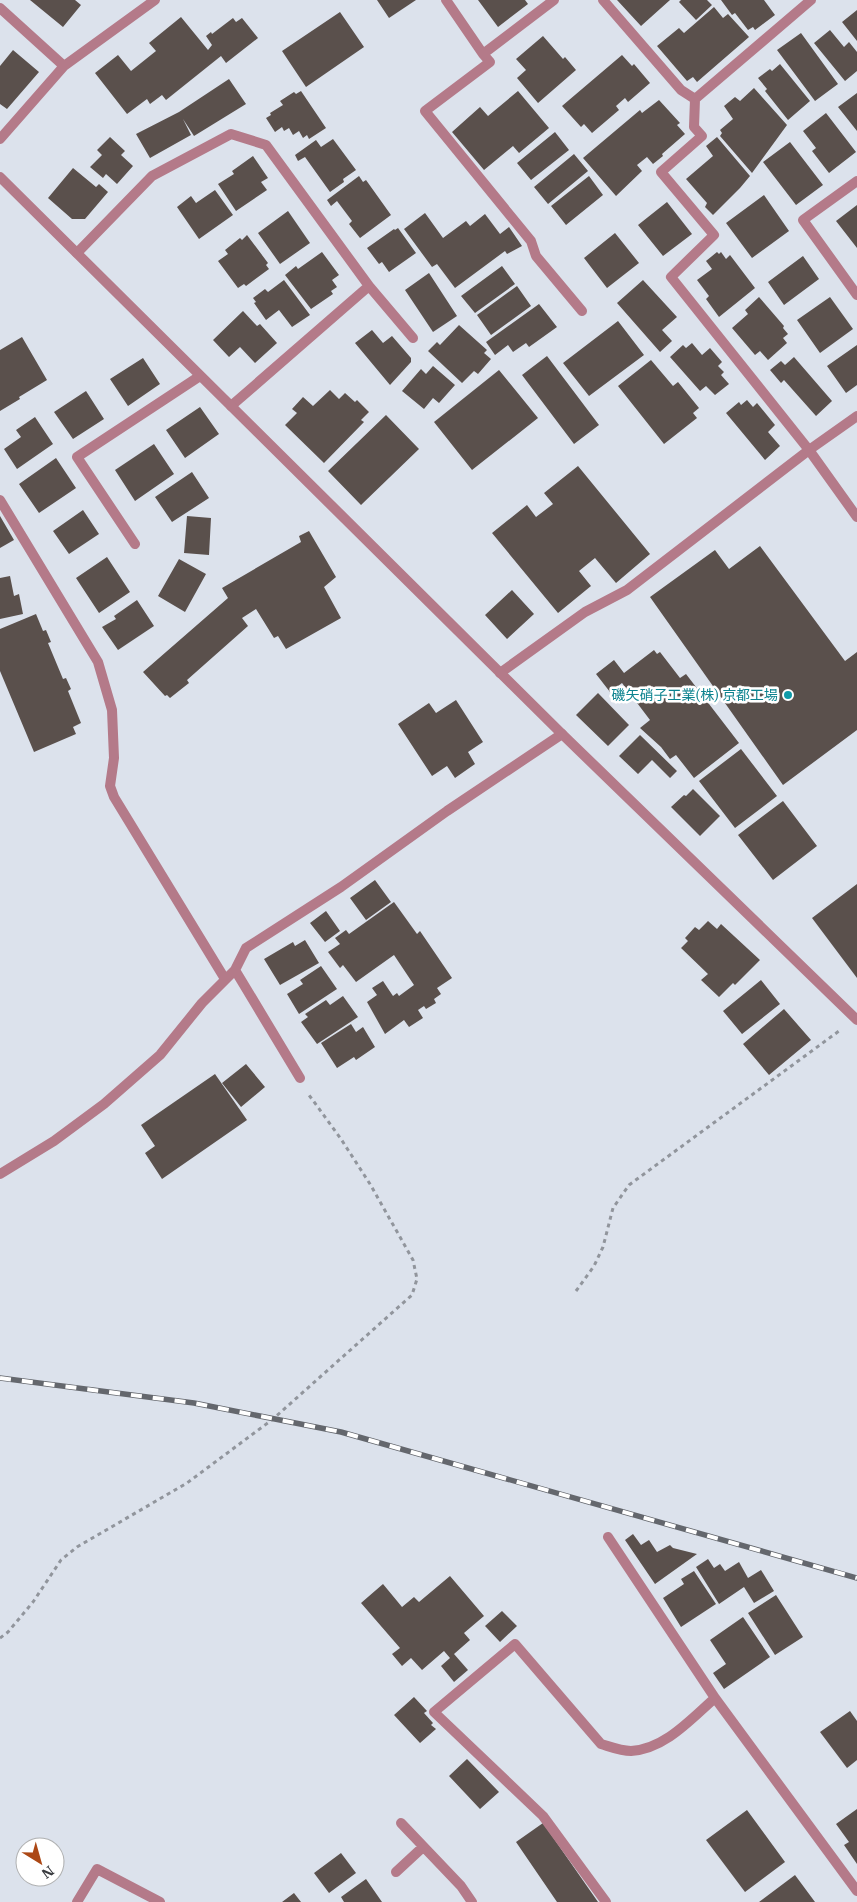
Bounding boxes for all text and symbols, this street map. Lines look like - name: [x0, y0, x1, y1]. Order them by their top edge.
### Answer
- place label: 磯矢硝子工業(株) 京都工場: [612, 686, 778, 704]
- marker: 磯矢硝子工業(株) 京都工場: [782, 689, 794, 701]
- north arrow: [15, 1837, 65, 1887]
- text: N: [38, 1862, 58, 1883]

